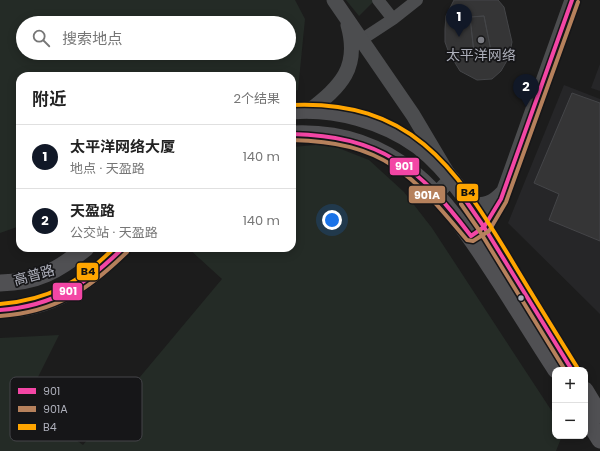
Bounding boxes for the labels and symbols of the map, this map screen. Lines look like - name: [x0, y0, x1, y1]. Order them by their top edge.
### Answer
- pin: 1: [446, 4, 472, 37]
- marker: 太平洋网络: [476, 35, 486, 45]
- place label: 太平洋网络: [446, 45, 516, 65]
- pin: 2: [513, 74, 539, 107]
- line badge: 901: [389, 157, 420, 176]
- text: 901: [395, 158, 413, 174]
- line badge: B4: [456, 183, 479, 202]
- text: B4: [461, 184, 476, 200]
- line badge: 901A: [408, 185, 446, 204]
- text: 901A: [414, 187, 440, 203]
- your location: [322, 210, 342, 230]
- street label: 高普路: [11, 260, 57, 290]
- line badge: B4: [76, 262, 99, 281]
- text: B4: [81, 263, 96, 279]
- line badge: 901: [52, 282, 83, 301]
- text: 901: [59, 283, 77, 299]
- unlabelled marker: [516, 293, 526, 303]
- legend: [10, 377, 142, 441]
- text: 901: [43, 383, 60, 399]
- text: 901A: [43, 401, 68, 417]
- text: B4: [43, 419, 57, 435]

